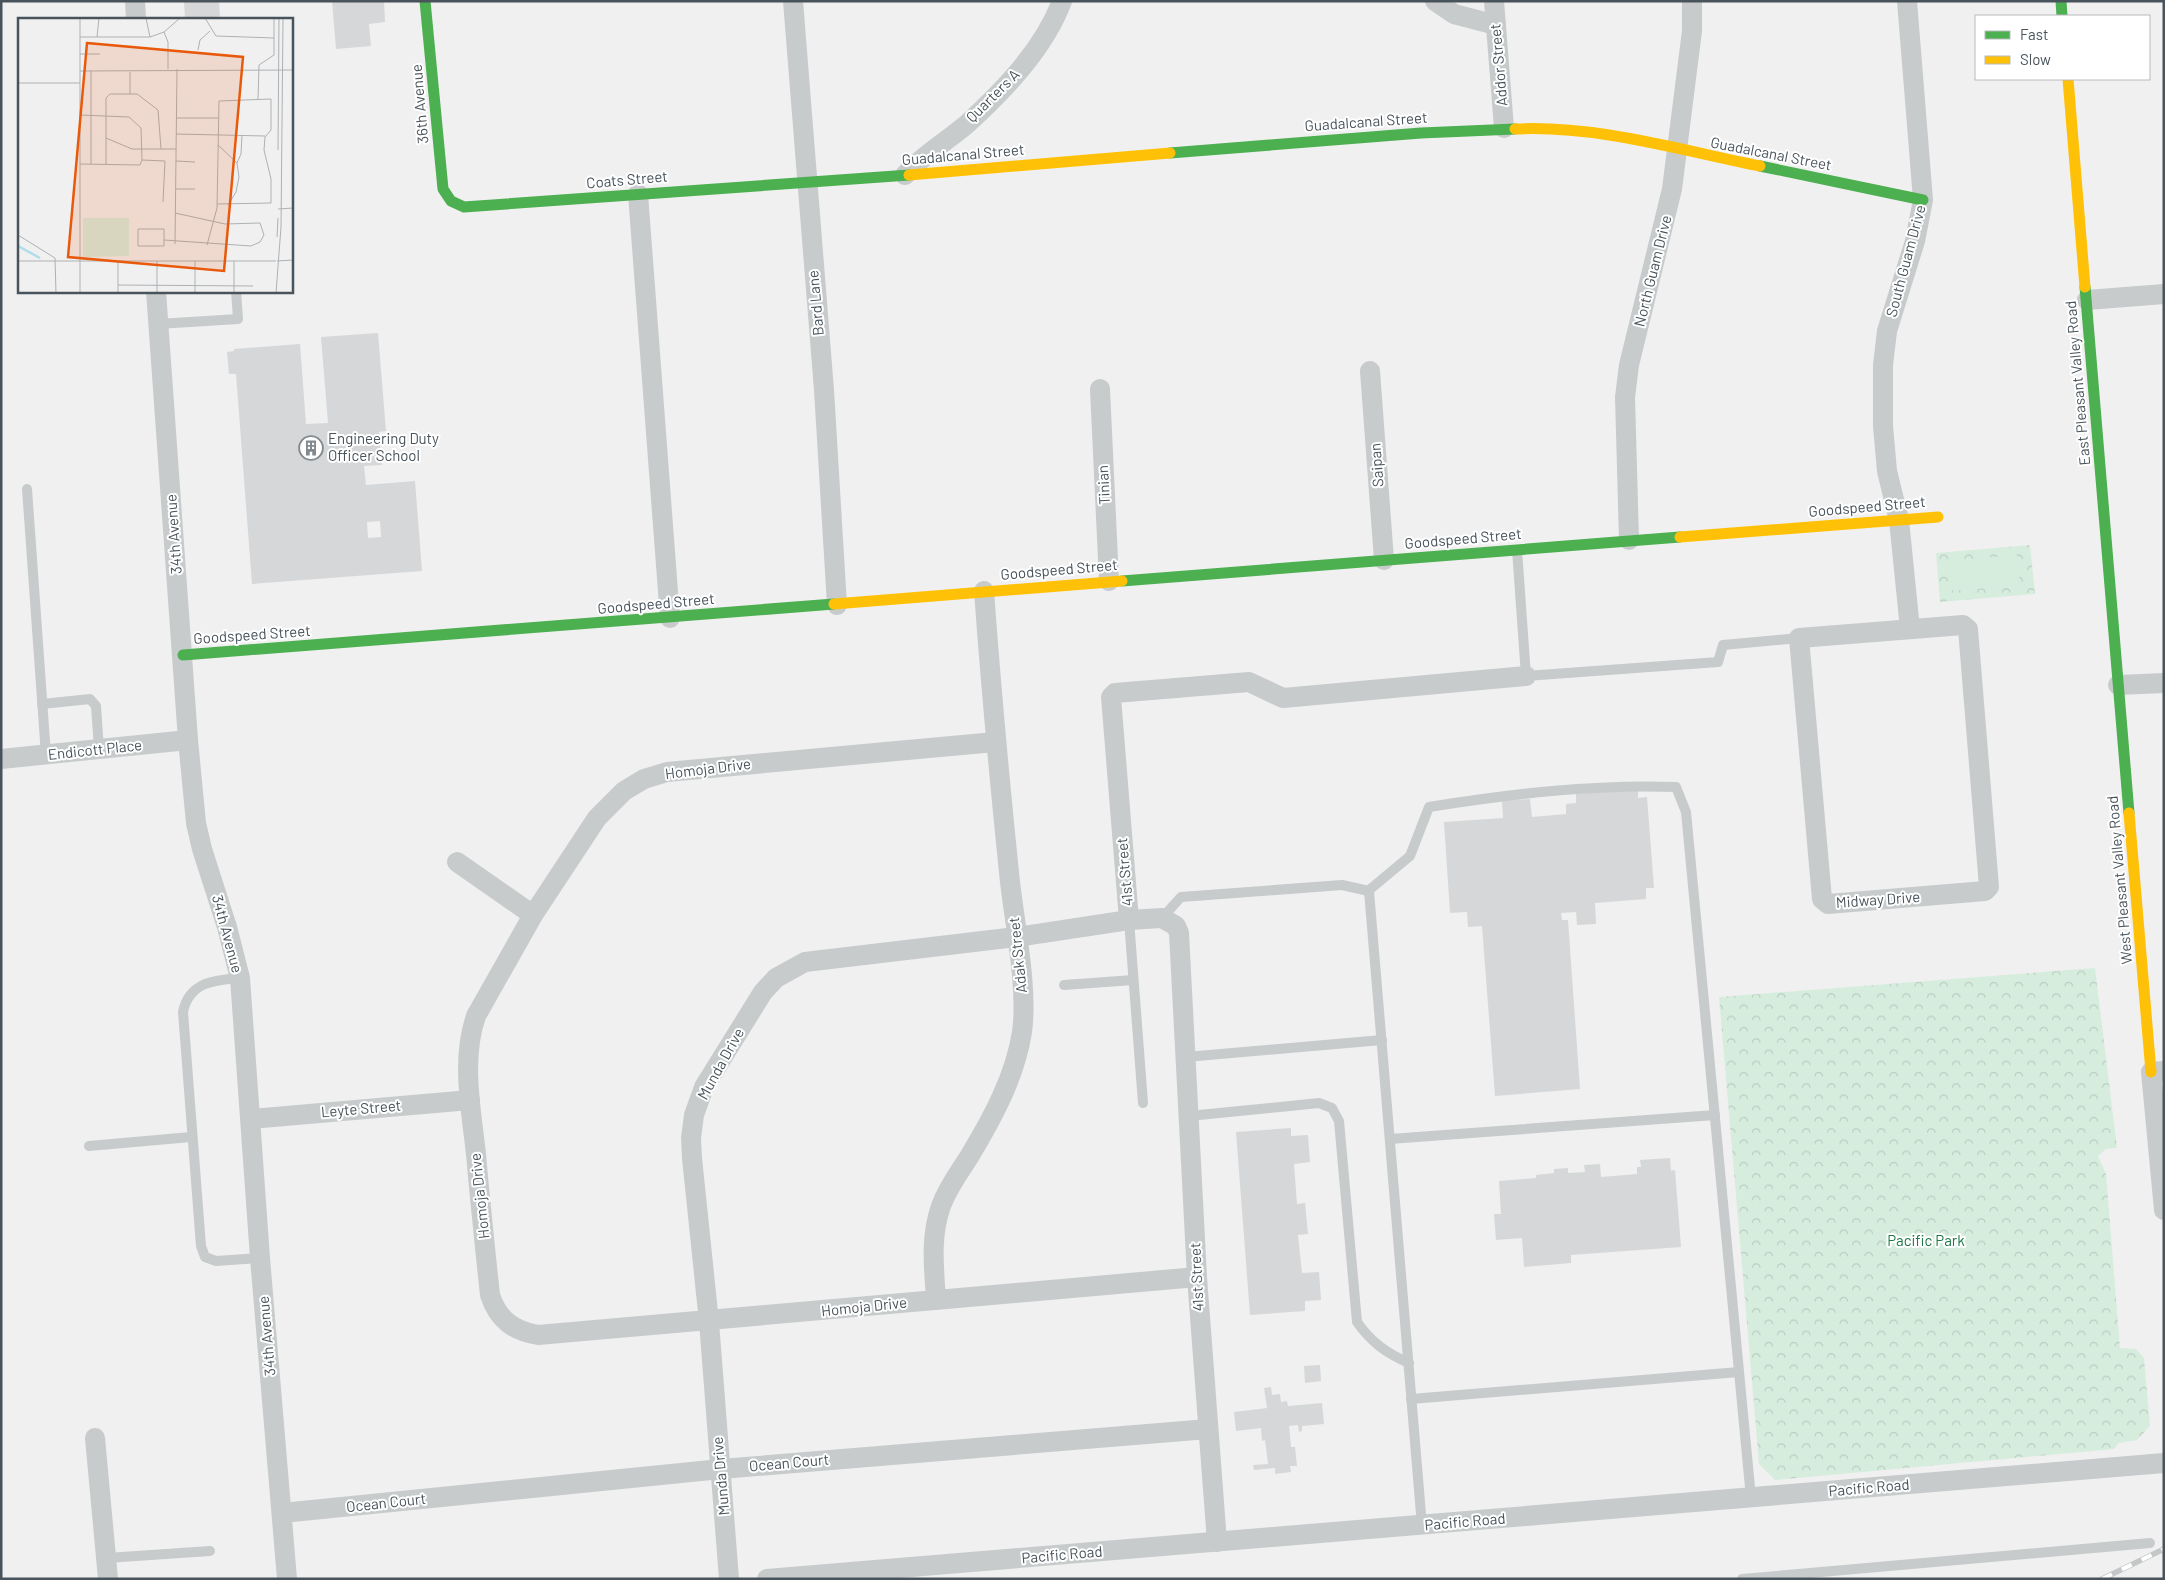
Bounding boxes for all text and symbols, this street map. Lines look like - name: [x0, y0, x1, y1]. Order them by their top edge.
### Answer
- legend: [1975, 15, 2150, 80]
- inset map: [18, 18, 292, 292]
- street label: Addor Street: [1485, 23, 1511, 107]
- text: Fast: [2020, 25, 2048, 43]
- text: Slow: [2020, 50, 2051, 68]
- street label: 36th Avenue: [407, 64, 431, 145]
- street label: Quarters A: [962, 65, 1023, 126]
- street label: Guadalcanal Street: [1304, 108, 1428, 134]
- street label: Guadalcanal Street: [1709, 132, 1833, 174]
- street label: Guadalcanal Street: [901, 140, 1025, 168]
- street label: Coats Street: [586, 166, 668, 192]
- street label: South Guam Drive: [1881, 203, 1929, 319]
- street label: North Guam Drive: [1629, 213, 1675, 328]
- street label: Bard Lane: [803, 270, 827, 337]
- street label: East Pleasant Valley Road: [2061, 300, 2093, 466]
- place label: Engineering Duty Officer School: [328, 429, 439, 464]
- building icon: Engineering Duty Officer School: [298, 435, 324, 461]
- street label: Saipan: [1365, 442, 1387, 488]
- street label: Tinian: [1093, 465, 1113, 505]
- street label: Goodspeed Street: [1808, 492, 1926, 520]
- street label: 34th Avenue: [161, 493, 185, 575]
- street label: Goodspeed Street: [1404, 524, 1522, 552]
- street label: Goodspeed Street: [1000, 555, 1118, 583]
- street label: Goodspeed Street: [597, 589, 715, 617]
- street label: Goodspeed Street: [193, 621, 311, 647]
- street label: Endicott Place: [47, 735, 143, 763]
- street label: Homoja Drive: [664, 754, 752, 782]
- street label: West Pleasant Valley Road: [2103, 795, 2135, 965]
- street label: 41st Street: [1112, 837, 1136, 907]
- street label: Midway Drive: [1835, 887, 1921, 911]
- street label: 34th Avenue: [209, 893, 247, 975]
- street label: Adak Street: [1004, 916, 1030, 994]
- street label: Munda Drive: [693, 1025, 747, 1102]
- street label: Leyte Street: [320, 1096, 402, 1120]
- street label: Homoja Drive: [466, 1152, 492, 1240]
- park label: Pacific Park: [1887, 1231, 1965, 1249]
- street label: 41st Street: [1185, 1242, 1207, 1312]
- street label: Homoja Drive: [820, 1293, 908, 1319]
- street label: 34th Avenue: [254, 1295, 278, 1377]
- street label: Munda Drive: [708, 1436, 732, 1516]
- street label: Ocean Court: [748, 1450, 830, 1474]
- street label: Pacific Road: [1828, 1474, 1910, 1500]
- street label: Ocean Court: [345, 1489, 427, 1515]
- street label: Pacific Road: [1424, 1508, 1506, 1534]
- street label: Pacific Road: [1021, 1541, 1103, 1567]

